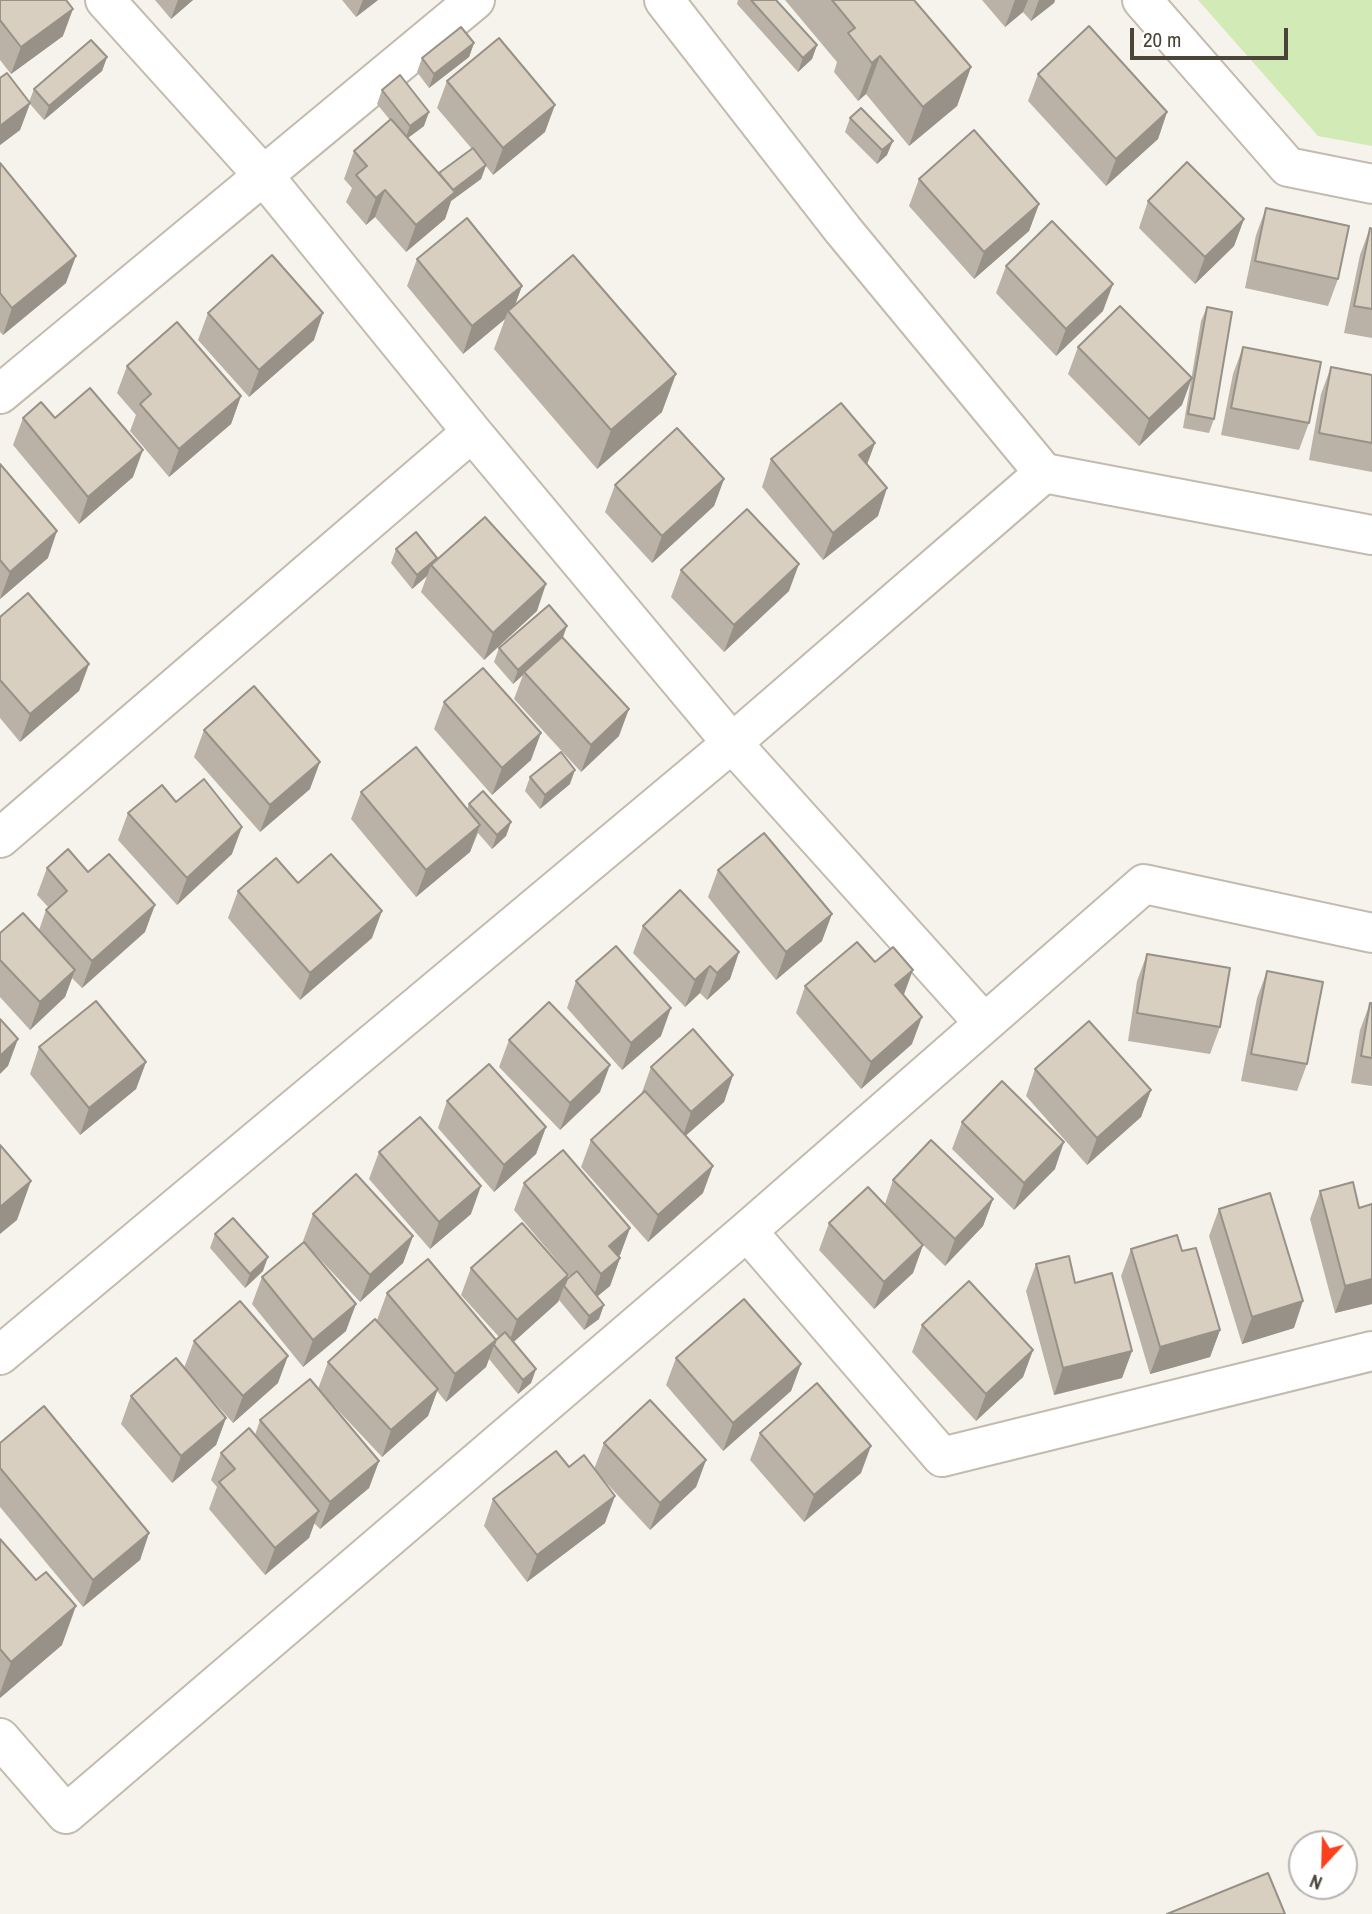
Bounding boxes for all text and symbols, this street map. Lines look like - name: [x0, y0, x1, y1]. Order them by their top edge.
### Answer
- scale bar: [1134, 14, 1292, 58]
- text: 20 m: [1143, 25, 1181, 54]
- north arrow: [1288, 1830, 1358, 1900]
- text: N: [1306, 1868, 1326, 1897]

